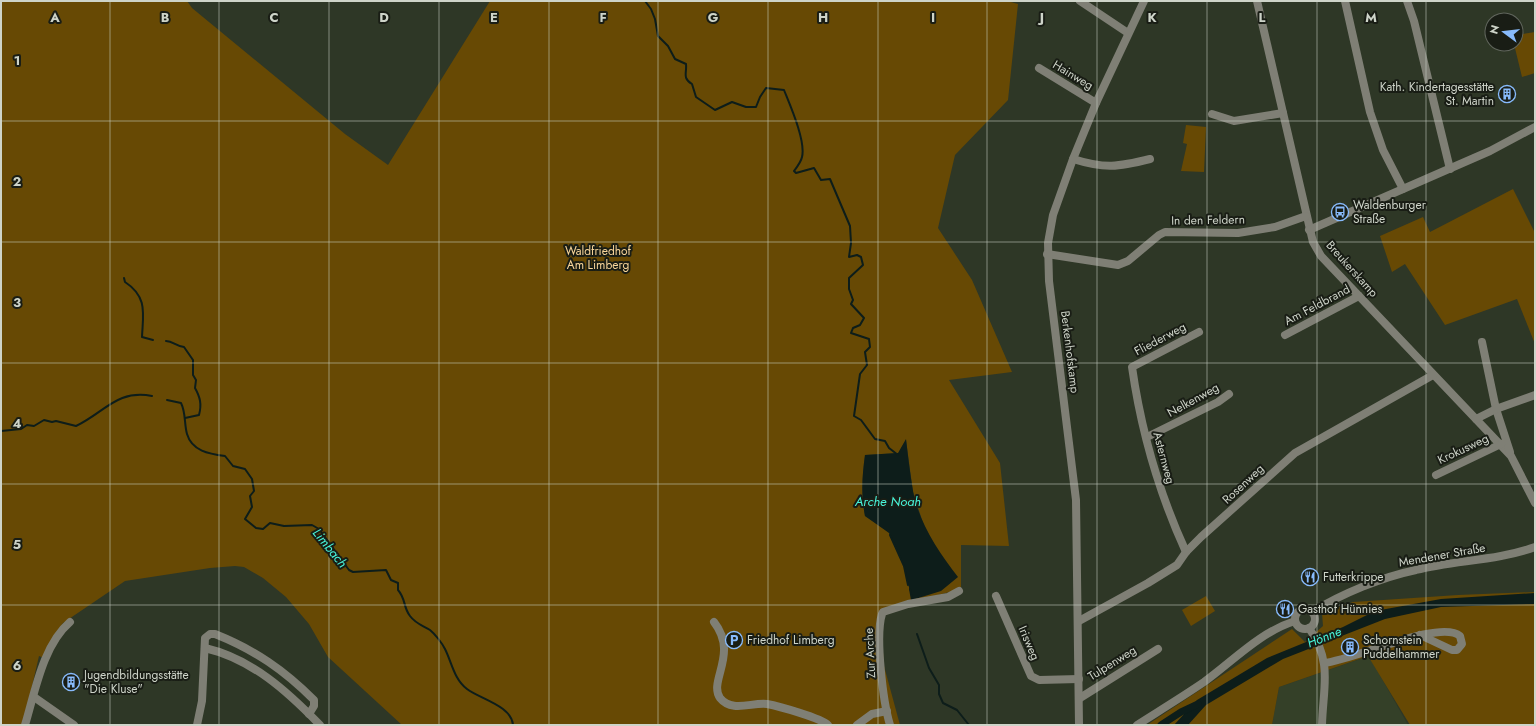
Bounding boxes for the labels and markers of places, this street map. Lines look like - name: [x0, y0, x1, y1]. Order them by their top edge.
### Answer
- place label: Kath. Kindertagesstätte St. Martin: [1380, 78, 1494, 110]
- building icon: Kath. Kindertagesstätte St. Martin: [1497, 84, 1517, 104]
- place label: Waldenburger Straße: [1353, 196, 1427, 228]
- bus stop icon: Waldenburger Straße: [1330, 202, 1350, 222]
- restaurant icon: Futterkrippe: [1300, 567, 1320, 587]
- place label: Futterkrippe: [1323, 568, 1384, 586]
- restaurant icon: Gasthof Hünnies: [1275, 599, 1295, 619]
- place label: Gasthof Hünnies: [1298, 600, 1382, 618]
- parking icon: Friedhof Limberg: [724, 630, 744, 650]
- place label: Friedhof Limberg: [747, 631, 835, 649]
- place label: Schornstein Puddelhammer: [1363, 631, 1440, 663]
- building icon: Schornstein Puddelhammer: [1340, 637, 1360, 657]
- place label: Jugendbildungsstätte "Die Kluse": [82, 666, 189, 698]
- building icon: Jugendbildungsstätte "Die Kluse": [61, 672, 81, 692]

